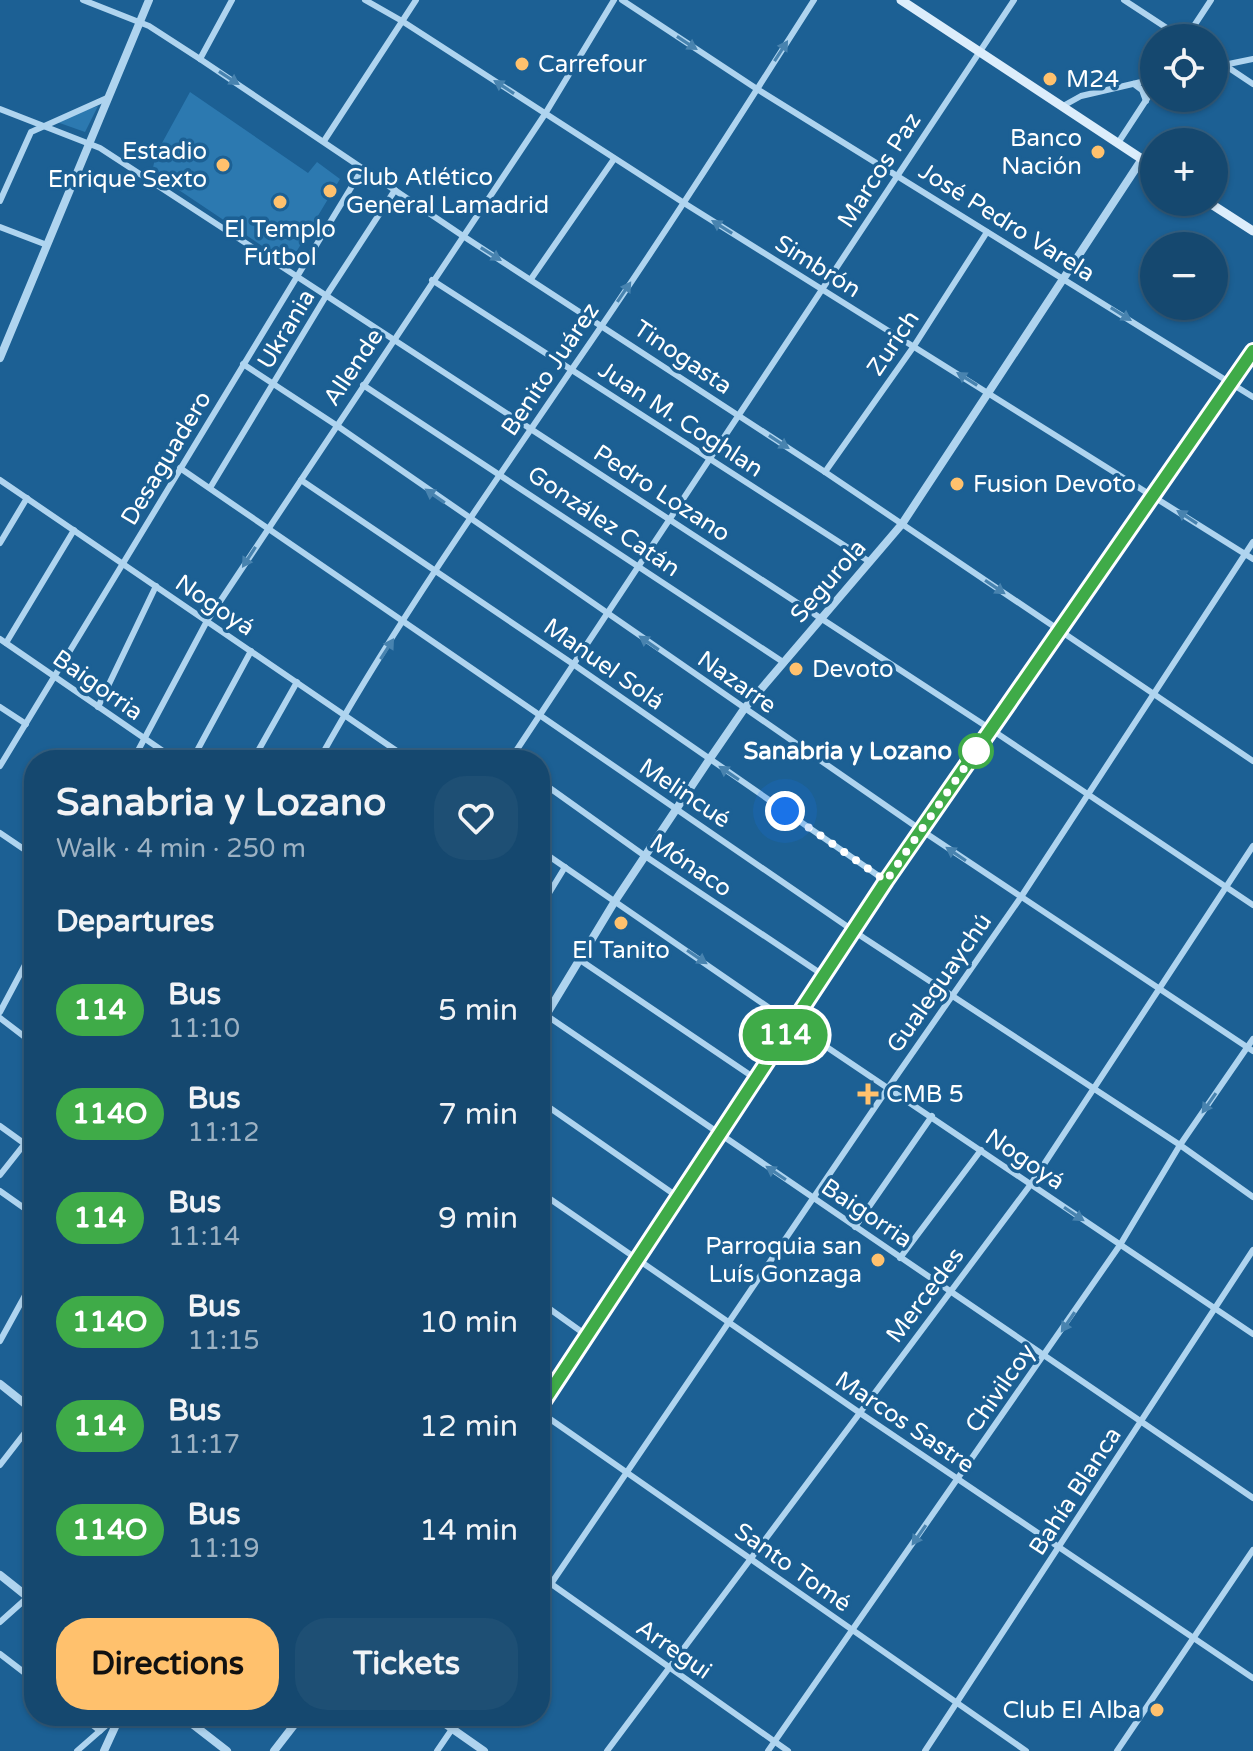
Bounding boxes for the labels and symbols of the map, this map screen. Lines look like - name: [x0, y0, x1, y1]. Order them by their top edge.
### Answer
- one-way arrow: [676, 35, 698, 49]
- one-way arrow: [774, 41, 789, 62]
- place label: Carrefour: [538, 50, 647, 79]
- marker: Carrefour: [513, 55, 531, 73]
- place label: M24: [1066, 65, 1119, 94]
- one-way arrow: [218, 70, 239, 85]
- marker: M24: [1041, 70, 1059, 88]
- one-way arrow: [493, 79, 514, 94]
- street label: Marcos Paz: [831, 107, 927, 233]
- place label: Banco Nación: [1001, 124, 1082, 181]
- place label: Estadio Enrique Sexto: [48, 137, 207, 194]
- marker: Banco Nación: [1089, 143, 1107, 161]
- marker: Estadio Enrique Sexto: [214, 156, 232, 174]
- street label: José Pedro Varela: [913, 157, 1100, 288]
- place label: Club Atlético General Lamadrid: [346, 163, 549, 220]
- marker: Club Atlético General Lamadrid: [321, 182, 339, 200]
- marker: El Templo Fútbol: [271, 193, 289, 211]
- place label: El Templo Fútbol: [224, 215, 336, 272]
- one-way arrow: [712, 220, 733, 235]
- street label: Simbrón: [769, 229, 866, 304]
- one-way arrow: [480, 246, 502, 260]
- one-way arrow: [616, 282, 631, 303]
- street label: Ukrania: [251, 284, 321, 374]
- street label: Benito Juárez: [495, 297, 606, 441]
- street label: Zurich: [861, 305, 926, 381]
- one-way arrow: [1110, 307, 1132, 321]
- street label: Tinogasta: [628, 314, 737, 401]
- street label: Allende: [317, 323, 390, 411]
- street label: Juan M. Coghlan: [593, 355, 769, 483]
- one-way arrow: [956, 373, 978, 387]
- street label: Desaguadero: [115, 386, 218, 531]
- one-way arrow: [768, 435, 790, 449]
- street label: Pedro Lozano: [588, 438, 736, 548]
- street label: González Catán: [522, 460, 686, 583]
- place label: Fusion Devoto: [973, 470, 1136, 499]
- marker: Fusion Devoto: [948, 475, 966, 493]
- one-way arrow: [424, 488, 446, 504]
- one-way arrow: [1177, 510, 1198, 525]
- street label: Segurola: [784, 534, 872, 629]
- one-way arrow: [242, 546, 256, 568]
- street label: Nogoyá: [170, 568, 260, 642]
- one-way arrow: [984, 579, 1005, 594]
- street label: Manuel Solá: [538, 612, 670, 717]
- one-way arrow: [638, 636, 660, 651]
- one-way arrow: [379, 638, 394, 659]
- street label: Baigorria: [47, 644, 148, 727]
- street label: Nazarre: [692, 645, 782, 720]
- place label: Devoto: [812, 655, 894, 684]
- marker: Devoto: [787, 660, 805, 678]
- marker: Sanabria y Lozano: [959, 734, 993, 768]
- place label: Sanabria y Lozano: [743, 737, 952, 766]
- street label: Melincué: [634, 752, 736, 835]
- one-way arrow: [719, 766, 740, 781]
- your location: [765, 791, 805, 831]
- street label: Mónaco: [644, 827, 737, 903]
- one-way arrow: [945, 847, 967, 861]
- street label: Gualeguaychú: [881, 908, 998, 1059]
- marker: El Tanito: [612, 914, 630, 932]
- place label: El Tanito: [572, 936, 670, 965]
- one-way arrow: [686, 949, 707, 964]
- line badge: 114: [739, 1009, 831, 1061]
- place label: CMB 5: [886, 1080, 964, 1109]
- marker: CMB 5: [857, 1083, 879, 1105]
- one-way arrow: [1202, 1093, 1217, 1114]
- street label: Nogoyá: [980, 1122, 1070, 1196]
- one-way arrow: [765, 1166, 786, 1181]
- street label: Baigorria: [816, 1172, 918, 1254]
- one-way arrow: [1063, 1206, 1084, 1221]
- place label: Parroquia san Luís Gonzaga: [705, 1232, 862, 1289]
- street label: Mercedes: [880, 1242, 971, 1349]
- marker: Parroquia san Luís Gonzaga: [869, 1251, 887, 1269]
- one-way arrow: [1061, 1311, 1076, 1332]
- street label: Chivilcoy: [959, 1338, 1042, 1438]
- street label: Marcos Sastre: [830, 1365, 980, 1480]
- street label: Bahía Blanca: [1023, 1422, 1128, 1561]
- street label: Santo Tomé: [729, 1517, 857, 1618]
- one-way arrow: [911, 1524, 927, 1546]
- street label: Arregui: [631, 1613, 717, 1686]
- place label: Club El Alba: [1002, 1696, 1141, 1725]
- marker: Club El Alba: [1148, 1701, 1166, 1719]

